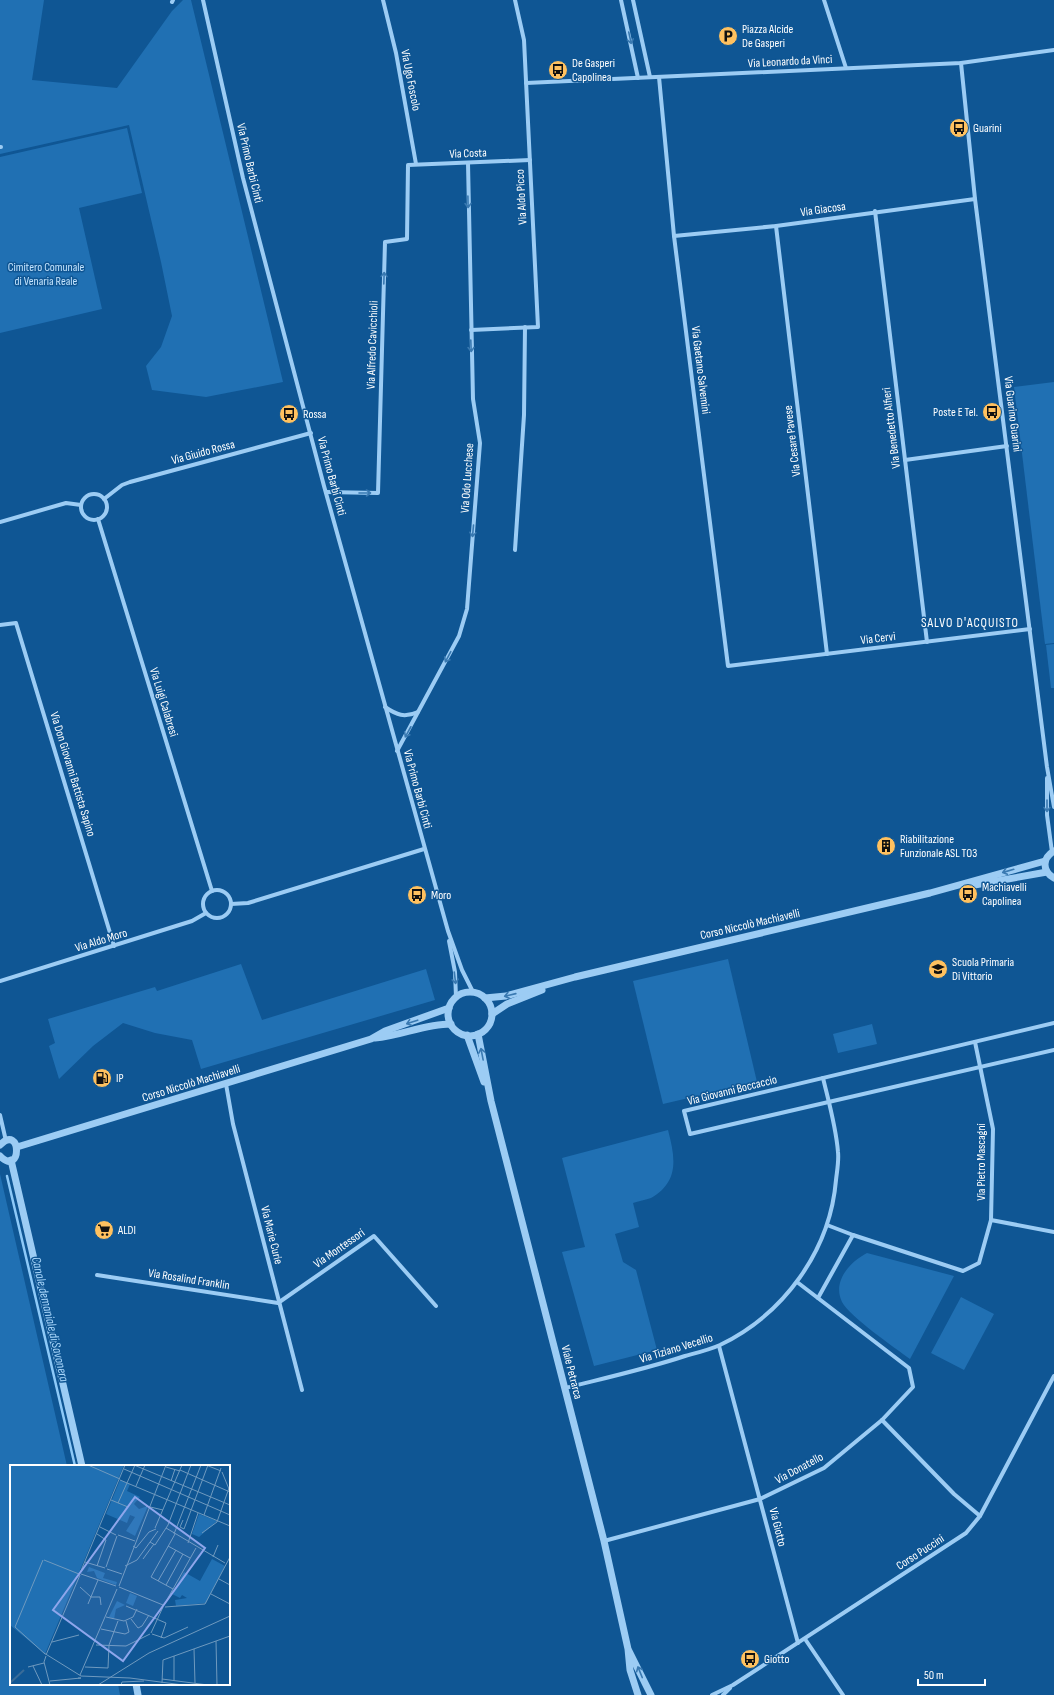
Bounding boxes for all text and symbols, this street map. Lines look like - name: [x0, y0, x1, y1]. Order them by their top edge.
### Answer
- place label: Piazza Alcide De Gasperi: [742, 22, 794, 51]
- parking icon: Piazza Alcide De Gasperi: [717, 25, 739, 47]
- one-way arrow: [626, 31, 634, 44]
- street label: Via Ugo Foscolo: [397, 48, 424, 112]
- street label: Via Leonardo da Vinci: [747, 52, 833, 71]
- place label: De Gasperi Capolinea: [572, 56, 615, 85]
- bus stop icon: De Gasperi Capolinea: [547, 59, 569, 81]
- bus stop icon: Guarini: [948, 117, 970, 139]
- place label: Guarini: [973, 121, 1002, 136]
- street label: Via Primo Barbi Cinti: [233, 122, 266, 204]
- street label: Via Costa: [449, 145, 487, 162]
- street label: Via Aldo Picco: [513, 169, 530, 225]
- one-way arrow: [465, 195, 472, 208]
- street label: Via Giacosa: [799, 199, 847, 220]
- park label: Cimitero Comunale di Venaria Reale: [8, 260, 85, 289]
- one-way arrow: [381, 272, 388, 285]
- street label: Via Alfredo Cavicchioli: [363, 300, 382, 390]
- street label: Via Gaetano Salvemini: [688, 325, 713, 415]
- one-way arrow: [468, 339, 475, 352]
- street label: Via Guarino Guarini: [1000, 375, 1025, 453]
- street label: Via Benedetto Alfieri: [879, 387, 904, 469]
- bus stop icon: Poste E Tel.: [981, 401, 1003, 423]
- bus stop icon: Rossa: [278, 403, 300, 425]
- street label: Via Cesare Pavese: [781, 404, 804, 477]
- place label: Poste E Tel.: [933, 405, 978, 420]
- place label: Rossa: [303, 407, 327, 422]
- street label: Via Primo Barbi Cinti: [314, 435, 349, 517]
- street label: Via Giuido Rossa: [170, 437, 237, 468]
- street label: Via Odo Lucchese: [458, 442, 477, 514]
- one-way arrow: [358, 489, 371, 497]
- one-way arrow: [470, 524, 477, 537]
- district label: SALVO D'ACQUISTO: [921, 615, 1019, 631]
- street label: Via Cervi: [860, 629, 896, 648]
- one-way arrow: [444, 651, 452, 663]
- street label: Via Luigi Calabresi: [146, 666, 181, 739]
- street label: Via Don Giovanni Battista Sapino: [46, 710, 99, 838]
- one-way arrow: [403, 725, 411, 737]
- street label: Via Primo Barbi Cinti: [400, 748, 435, 830]
- one-way arrow: [1043, 799, 1051, 812]
- place label: Riabilitazione Funzionale ASL TO3: [900, 832, 977, 861]
- building icon: Riabilitazione Funzionale ASL TO3: [875, 835, 897, 857]
- one-way arrow: [1001, 868, 1014, 875]
- place label: Machiavelli Capolinea: [982, 880, 1027, 909]
- bus stop icon: Machiavelli Capolinea: [957, 883, 979, 905]
- bus stop icon: Moro: [406, 884, 428, 906]
- place label: Moro: [431, 888, 451, 903]
- street label: Corso Niccolò Machiavelli: [699, 906, 801, 943]
- street label: Via Aldo Moro: [73, 925, 129, 956]
- place label: Scuola Primaria Di Vittorio: [952, 955, 1014, 984]
- school or university icon: Scuola Primaria Di Vittorio: [927, 958, 949, 980]
- one-way arrow: [451, 971, 459, 984]
- one-way arrow: [504, 991, 517, 999]
- one-way arrow: [406, 1019, 419, 1026]
- one-way arrow: [478, 1047, 486, 1060]
- street label: Corso Niccolò Machiavelli: [140, 1061, 242, 1106]
- fuel station icon: IP: [91, 1067, 113, 1089]
- place label: IP: [116, 1071, 124, 1086]
- street label: Via Giovanni Boccaccio: [686, 1072, 779, 1109]
- street label: Via Pietro Mascagni: [974, 1123, 989, 1201]
- street label: Via Marie Curie: [257, 1204, 286, 1266]
- supermarket icon: ALDI: [93, 1219, 115, 1241]
- place label: ALDI: [117, 1223, 136, 1238]
- street label: Via Montessori: [311, 1225, 368, 1271]
- water label: Canale demaniale di Savonera: [28, 1255, 72, 1384]
- street label: Via Rosalind Franklin: [147, 1266, 231, 1293]
- street label: Via Tiziano Vecellio: [638, 1330, 715, 1367]
- street label: Viale Petrarca: [558, 1344, 586, 1401]
- street label: Via Donatello: [772, 1449, 826, 1487]
- inset map: [10, 1465, 230, 1685]
- street label: Via Giotto: [765, 1506, 790, 1548]
- street label: Corso Puccini: [893, 1531, 947, 1574]
- bus stop icon: Giotto: [739, 1648, 761, 1670]
- place label: Giotto: [764, 1652, 789, 1667]
- scale bar: [918, 1661, 985, 1687]
- one-way arrow: [636, 1666, 644, 1678]
- text: 50 m: [924, 1668, 944, 1683]

